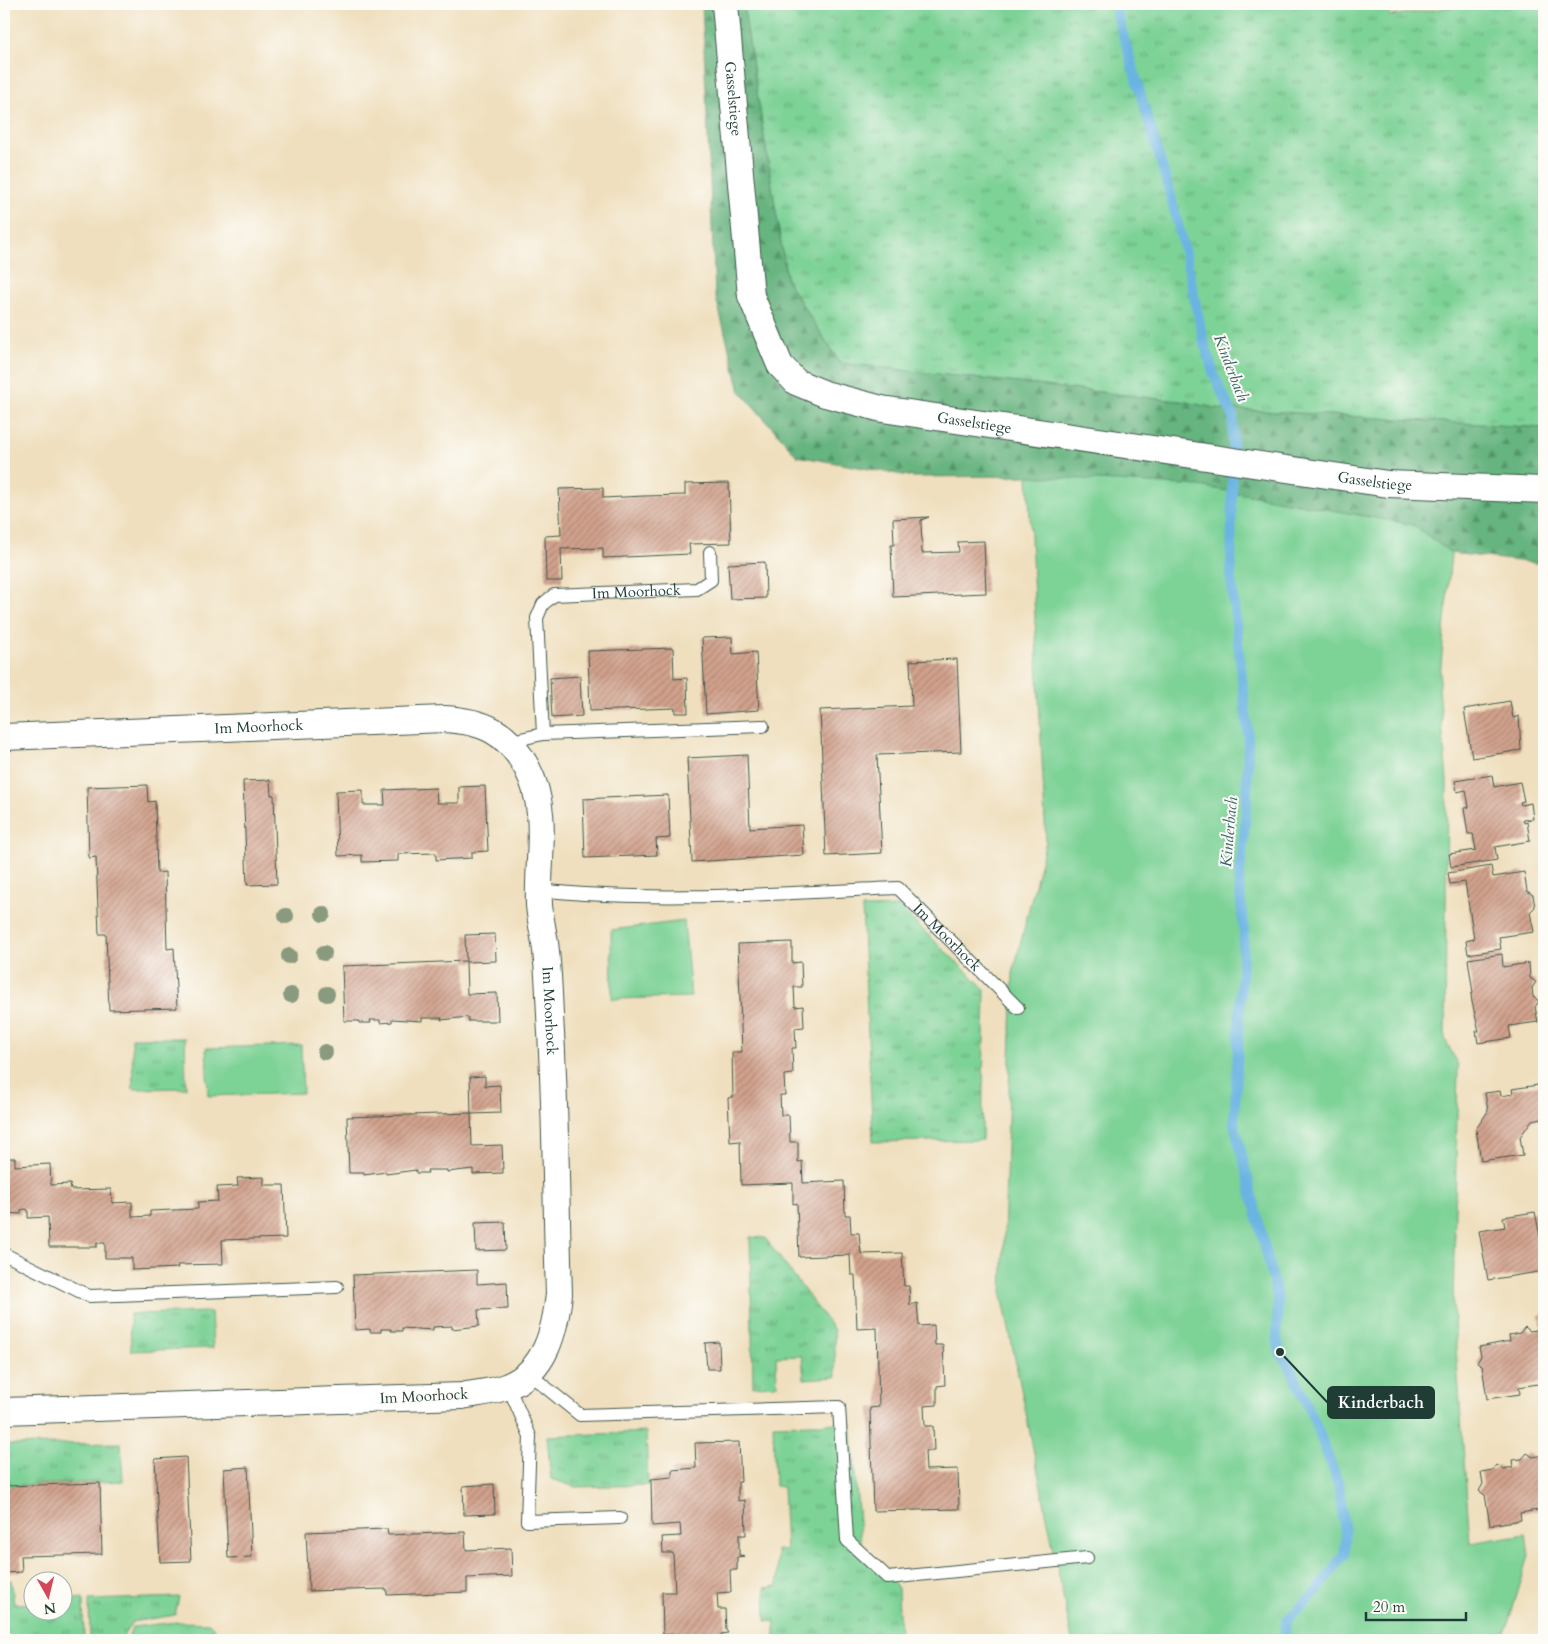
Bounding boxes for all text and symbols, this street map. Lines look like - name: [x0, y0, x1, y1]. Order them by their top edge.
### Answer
- street label: Gasselstiege: [720, 60, 747, 137]
- water label: Kinderbach: [1208, 331, 1254, 405]
- street label: Gasselstiege: [936, 407, 1013, 438]
- street label: Gasselstiege: [1336, 467, 1413, 495]
- street label: Im Moorhock: [591, 580, 681, 603]
- street label: Im Moorhock: [214, 715, 304, 738]
- water label: Kinderbach: [1215, 796, 1243, 868]
- street label: Im Moorhock: [909, 899, 986, 976]
- street label: Im Moorhock: [537, 966, 562, 1056]
- street label: Im Moorhock: [379, 1384, 469, 1408]
- callout: Kinderbach: [1328, 1387, 1434, 1418]
- text: Kinderbach: [1338, 1392, 1424, 1414]
- north arrow: [22, 1572, 72, 1622]
- scale bar: [1366, 1589, 1466, 1621]
- text: 20 m: [1373, 1597, 1405, 1617]
- text: N: [42, 1598, 57, 1619]

